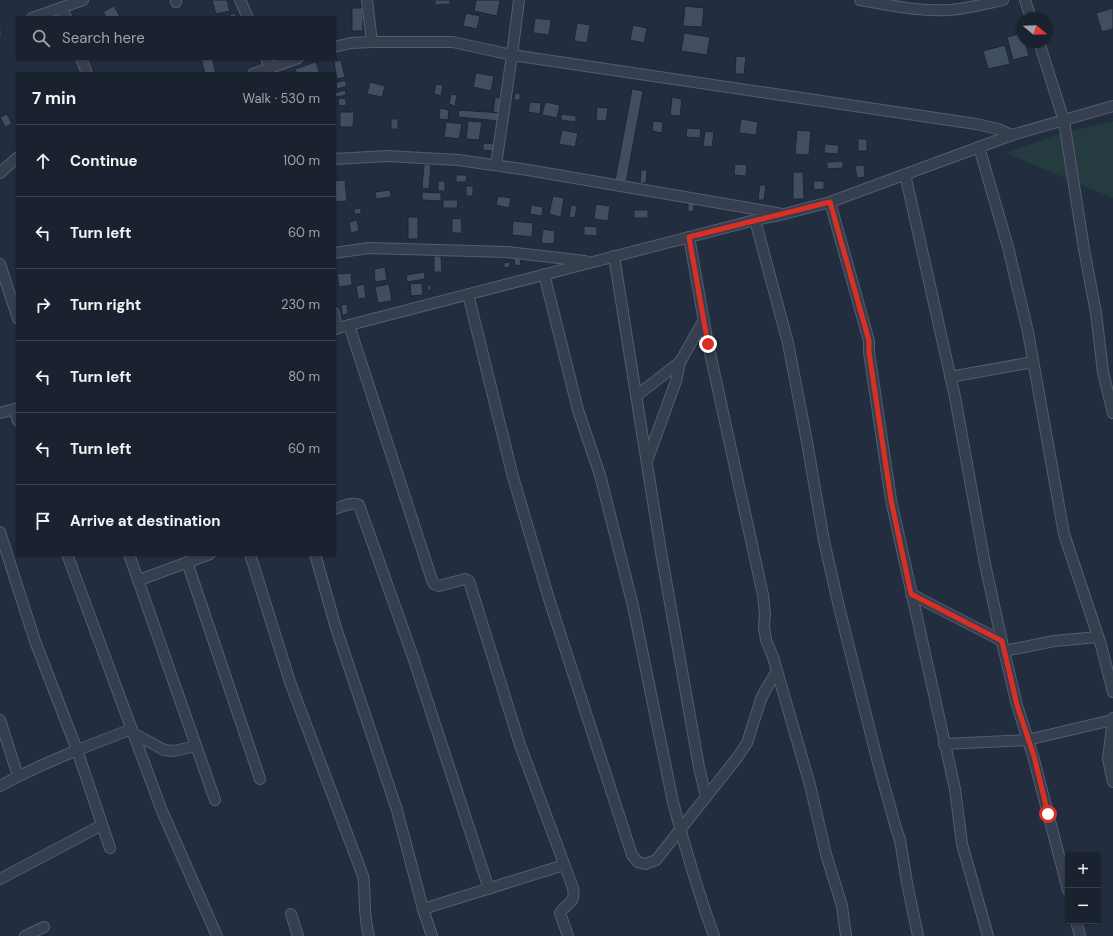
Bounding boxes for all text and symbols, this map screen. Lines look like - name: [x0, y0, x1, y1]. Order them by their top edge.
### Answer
- north arrow: [1017, 12, 1053, 48]
- search box: [16, 16, 336, 60]
- icon: search: [30, 27, 52, 49]
- text: Search here: [62, 28, 145, 48]
- text: 7 min: [32, 87, 76, 109]
- text: Walk · 530 m: [242, 90, 320, 107]
- icon: ahead: [32, 150, 54, 172]
- text: Continue: [70, 151, 138, 171]
- text: 100 m: [283, 152, 320, 169]
- icon: left: [32, 222, 54, 244]
- text: Turn left: [70, 223, 131, 243]
- text: 60 m: [288, 224, 320, 241]
- icon: right: [32, 294, 54, 316]
- text: Turn right: [70, 295, 141, 315]
- text: 230 m: [281, 296, 320, 313]
- route end: [699, 335, 717, 353]
- icon: left: [32, 366, 54, 388]
- text: Turn left: [70, 367, 131, 387]
- text: 80 m: [288, 368, 320, 385]
- icon: left: [32, 438, 54, 460]
- text: Turn left: [70, 439, 131, 459]
- text: 60 m: [288, 440, 320, 457]
- icon: arrive: [32, 510, 54, 532]
- text: Arrive at destination: [70, 511, 221, 531]
- route start: [1039, 805, 1057, 823]
- map controls: [1065, 852, 1101, 924]
- button: +: [1065, 852, 1101, 888]
- button: −: [1065, 888, 1101, 924]

